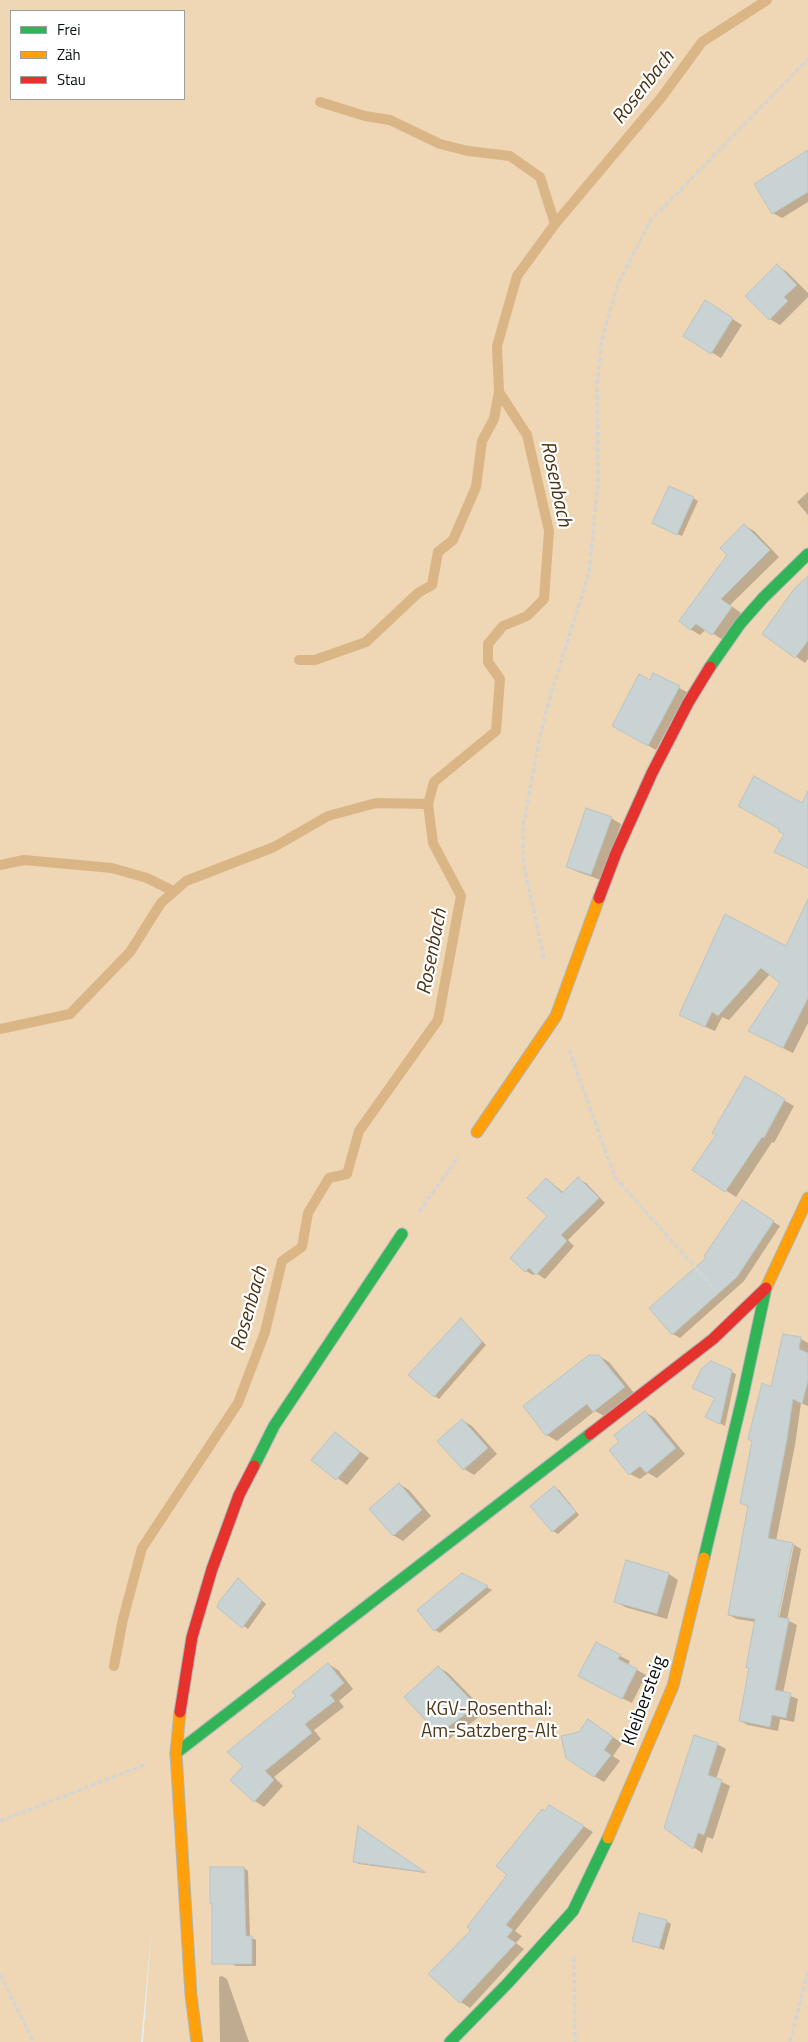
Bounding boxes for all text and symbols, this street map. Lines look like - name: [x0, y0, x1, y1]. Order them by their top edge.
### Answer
- legend: [10, 10, 185, 100]
- text: Frei: [57, 18, 80, 41]
- text: Zäh: [57, 43, 81, 66]
- water label: Rosenbach: [608, 46, 680, 130]
- text: Stau: [57, 68, 86, 91]
- water label: Rosenbach: [534, 439, 576, 529]
- water label: Rosenbach: [413, 907, 453, 997]
- water label: Rosenbach: [226, 1264, 274, 1354]
- street label: Kleibersteig: [618, 1653, 672, 1749]
- park label: KGV-Rosenthal: Am-Satzberg-Alt: [421, 1699, 557, 1743]

